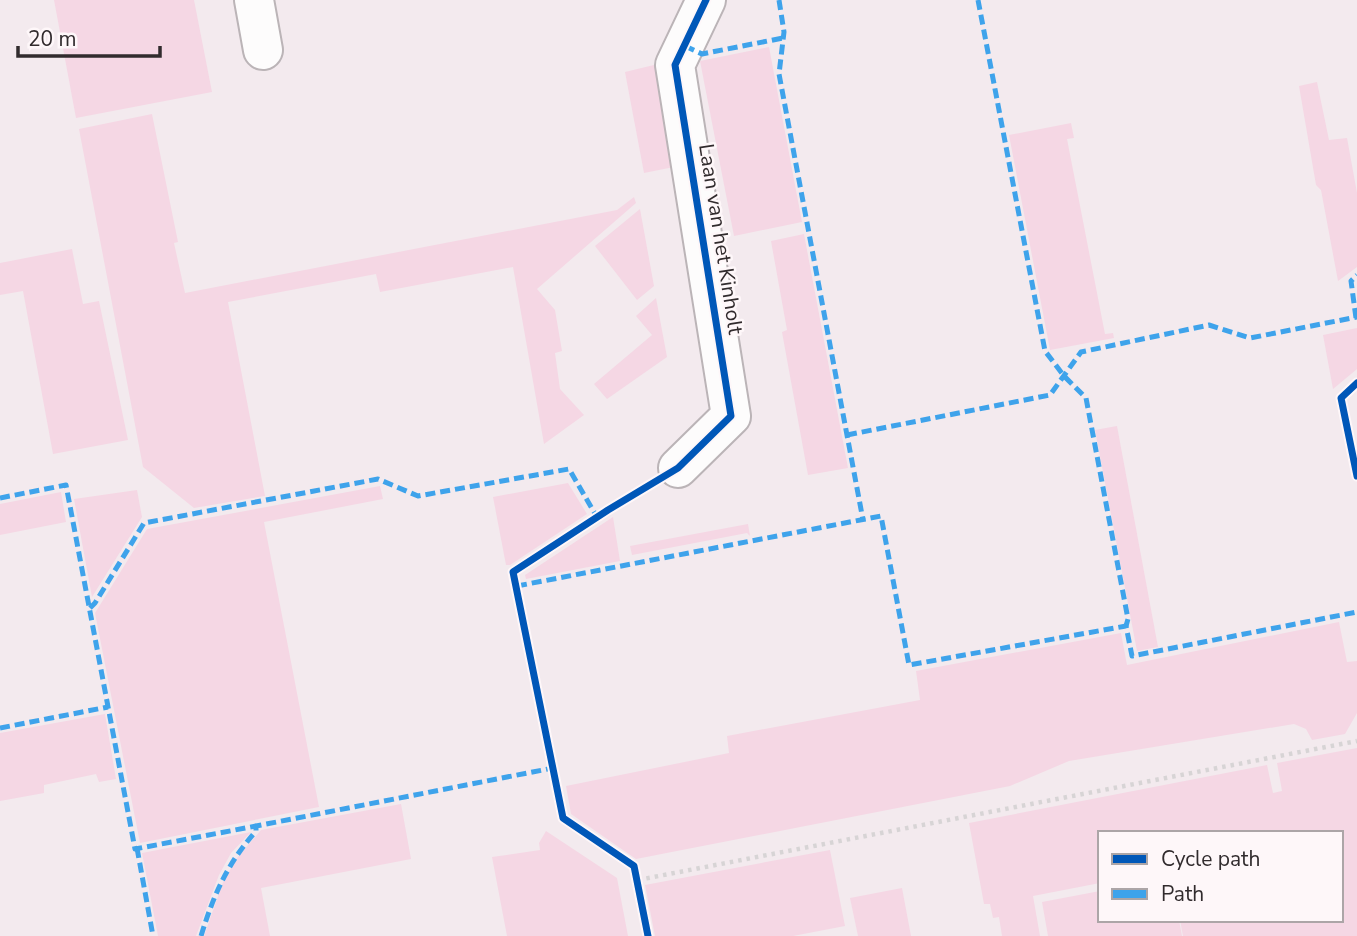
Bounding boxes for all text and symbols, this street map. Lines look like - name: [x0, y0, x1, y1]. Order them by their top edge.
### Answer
- scale bar: [18, 14, 159, 58]
- text: 20 m: [28, 25, 77, 53]
- street label: Laan van het Kinholt: [692, 142, 750, 337]
- legend: [1098, 831, 1343, 922]
- text: Cycle path: [1161, 845, 1260, 873]
- text: Path: [1161, 880, 1204, 908]

